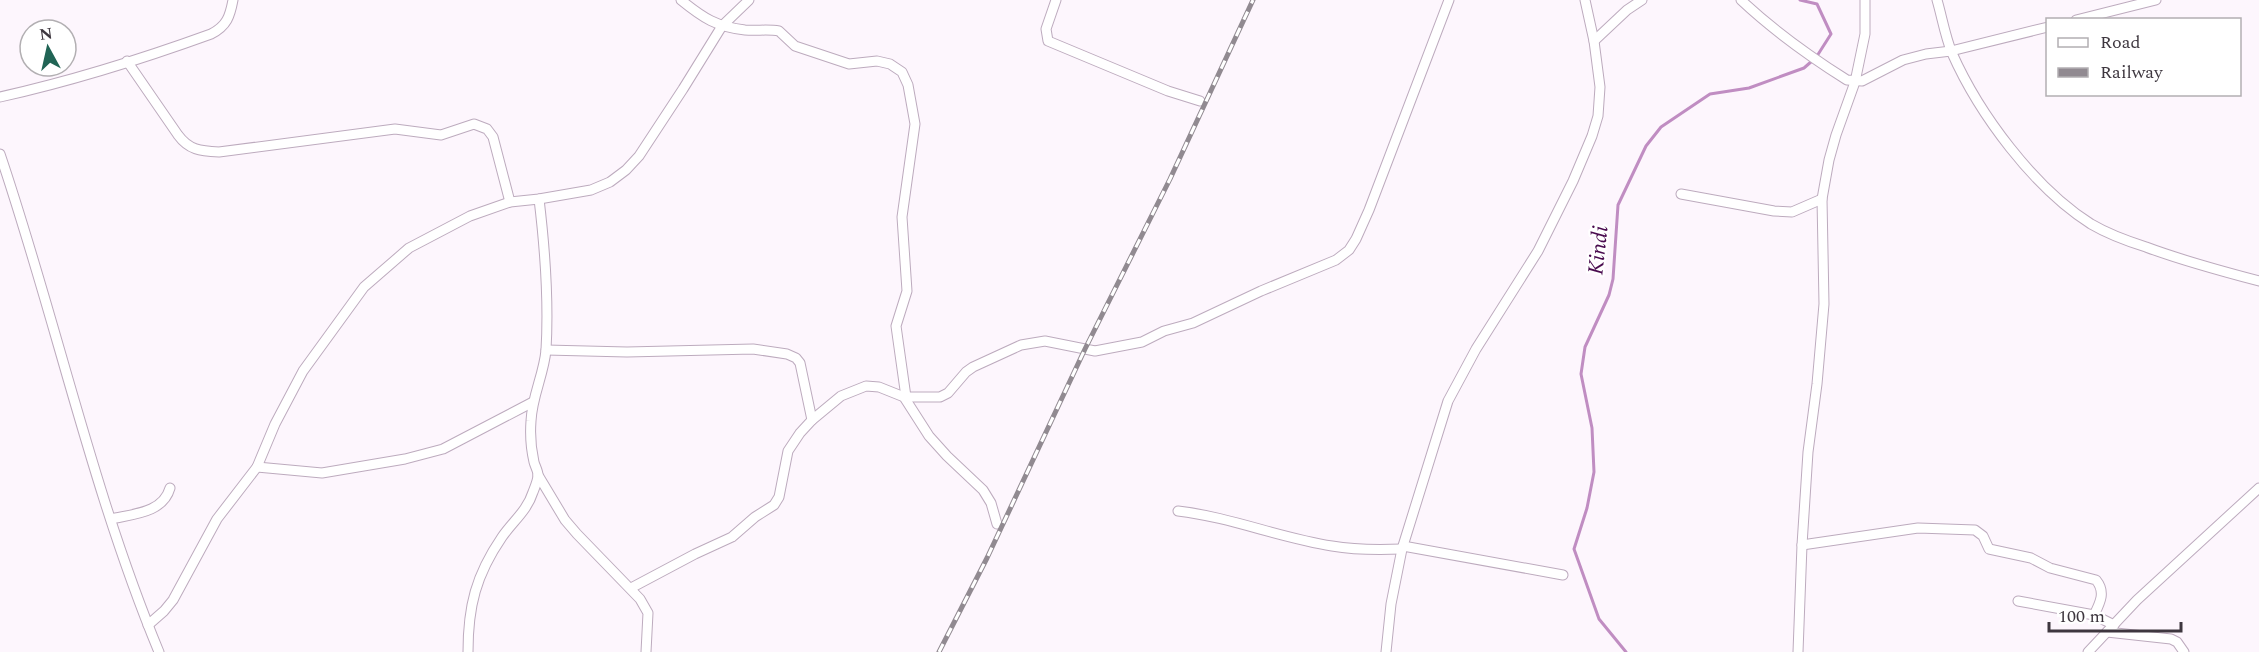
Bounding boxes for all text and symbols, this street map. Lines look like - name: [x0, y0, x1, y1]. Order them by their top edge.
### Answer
- north arrow: [18, 18, 78, 78]
- legend: [2046, 18, 2241, 96]
- text: N: [38, 21, 54, 47]
- text: Road: [2100, 29, 2141, 56]
- text: Railway: [2100, 59, 2164, 86]
- water label: Kindi: [1579, 224, 1617, 277]
- scale bar: [2049, 595, 2181, 633]
- text: 100 m: [2058, 603, 2105, 630]

